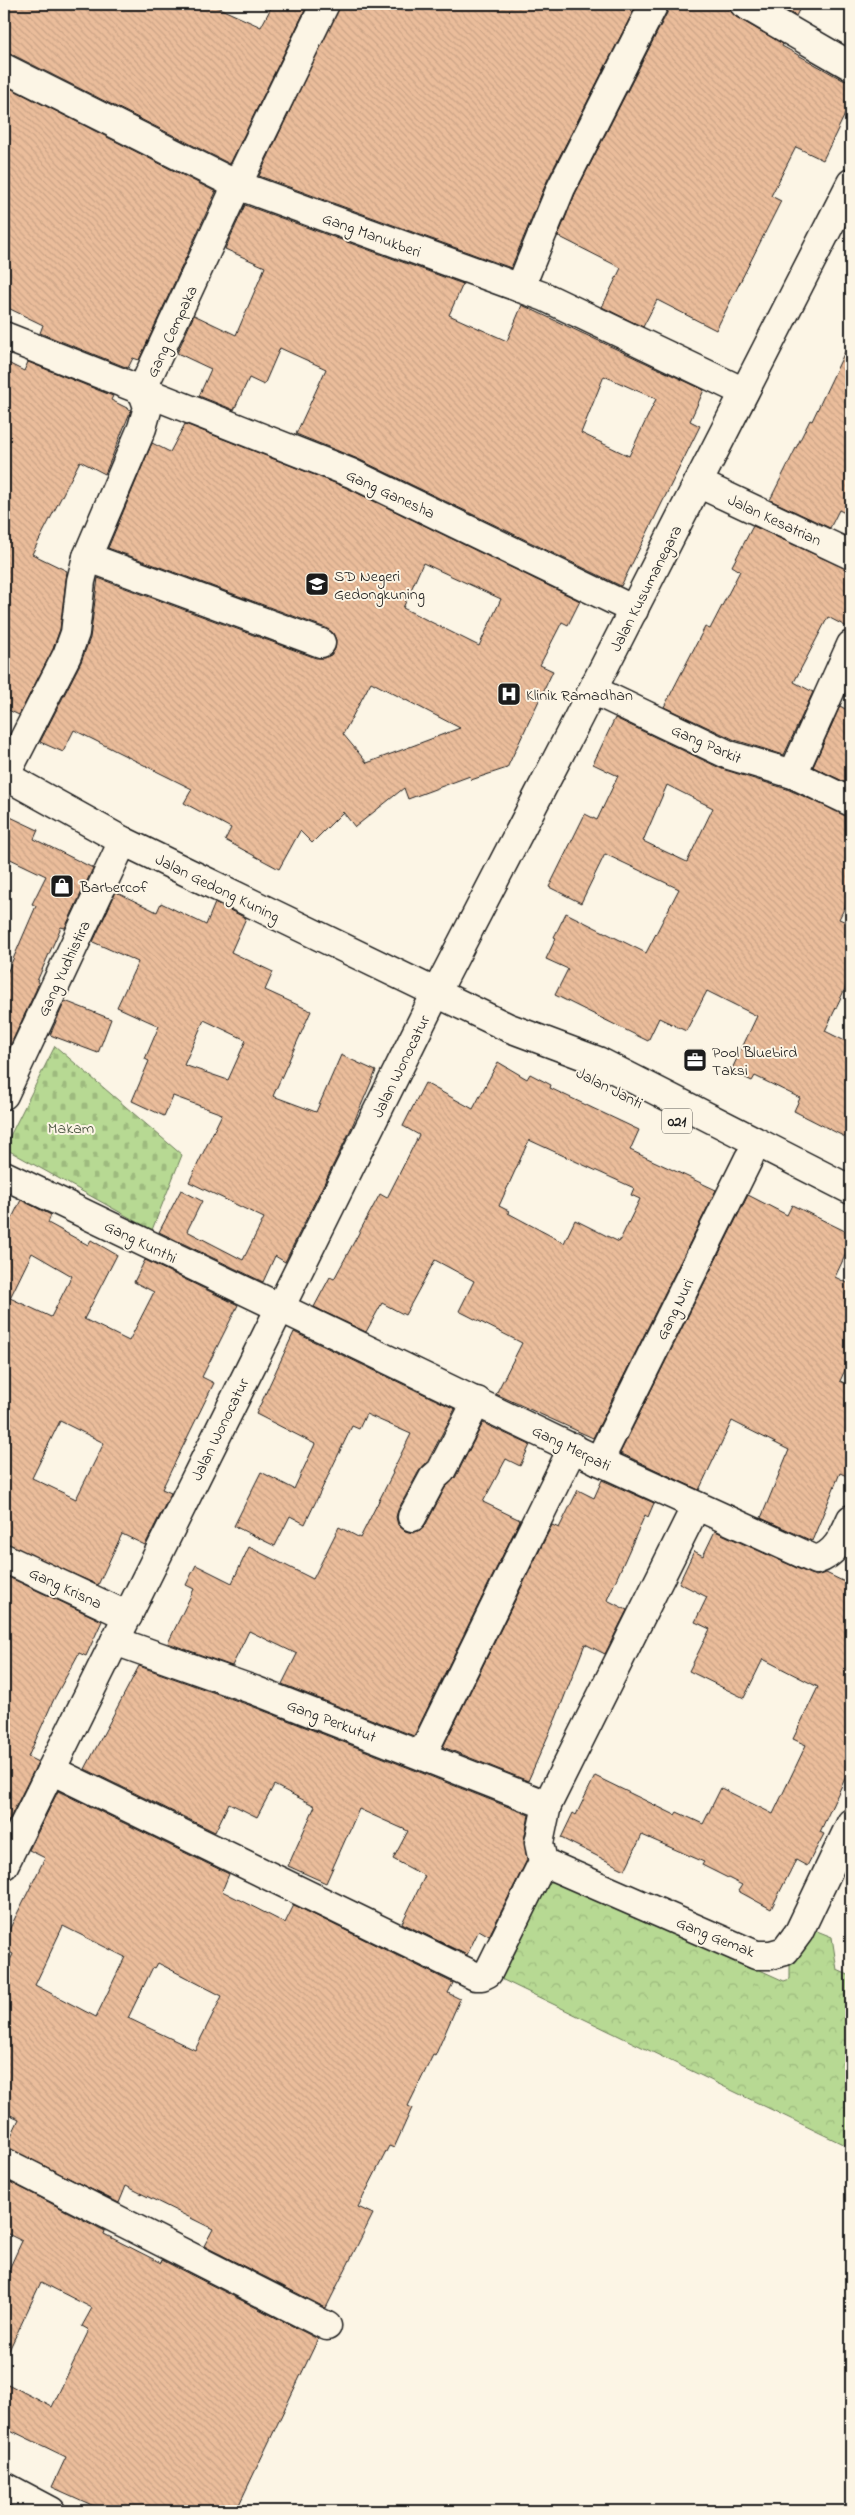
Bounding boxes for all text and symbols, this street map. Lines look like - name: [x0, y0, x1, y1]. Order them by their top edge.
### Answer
- street label: Gang Manukberi: [319, 207, 424, 265]
- street label: Gang Cempaka: [141, 282, 205, 382]
- street label: Gang Ganesha: [342, 464, 439, 526]
- street label: Jalan Kesatrian: [723, 489, 825, 553]
- street label: Jalan Kusumanegara: [604, 521, 689, 656]
- place label: SD Negeri Gedongkuning: [334, 565, 425, 607]
- school or university icon: SD Negeri Gedongkuning: [304, 571, 330, 597]
- hospital icon: Klinik Ramadhan: [496, 681, 522, 707]
- place label: Klinik Ramadhan: [526, 684, 633, 708]
- street label: Gang Parkit: [667, 719, 746, 771]
- street label: Jalan Gedong Kuning: [151, 848, 283, 929]
- shop icon: Barbercof: [49, 873, 75, 899]
- place label: Barbercof: [79, 876, 148, 900]
- street label: Gang Yudhistira: [32, 917, 98, 1021]
- street label: Jalan Wonocatur: [367, 1011, 437, 1122]
- place label: Pool Bluebird Taksi: [712, 1041, 797, 1083]
- office icon: Pool Bluebird Taksi: [682, 1047, 708, 1073]
- street label: Jalan Janti: [571, 1062, 647, 1116]
- road number: 021: [662, 1108, 692, 1134]
- park label: Makam: [48, 1117, 94, 1141]
- street label: Gang Kunthi: [100, 1215, 181, 1271]
- street label: Gang Nuri: [651, 1275, 701, 1345]
- street label: Jalan Wonocatur: [186, 1374, 256, 1485]
- street label: Gang Merpati: [528, 1419, 615, 1478]
- street label: Gang Krisna: [25, 1561, 106, 1616]
- street label: Gang Perkutut: [283, 1694, 380, 1750]
- street label: Gang Gemak: [672, 1911, 759, 1965]

